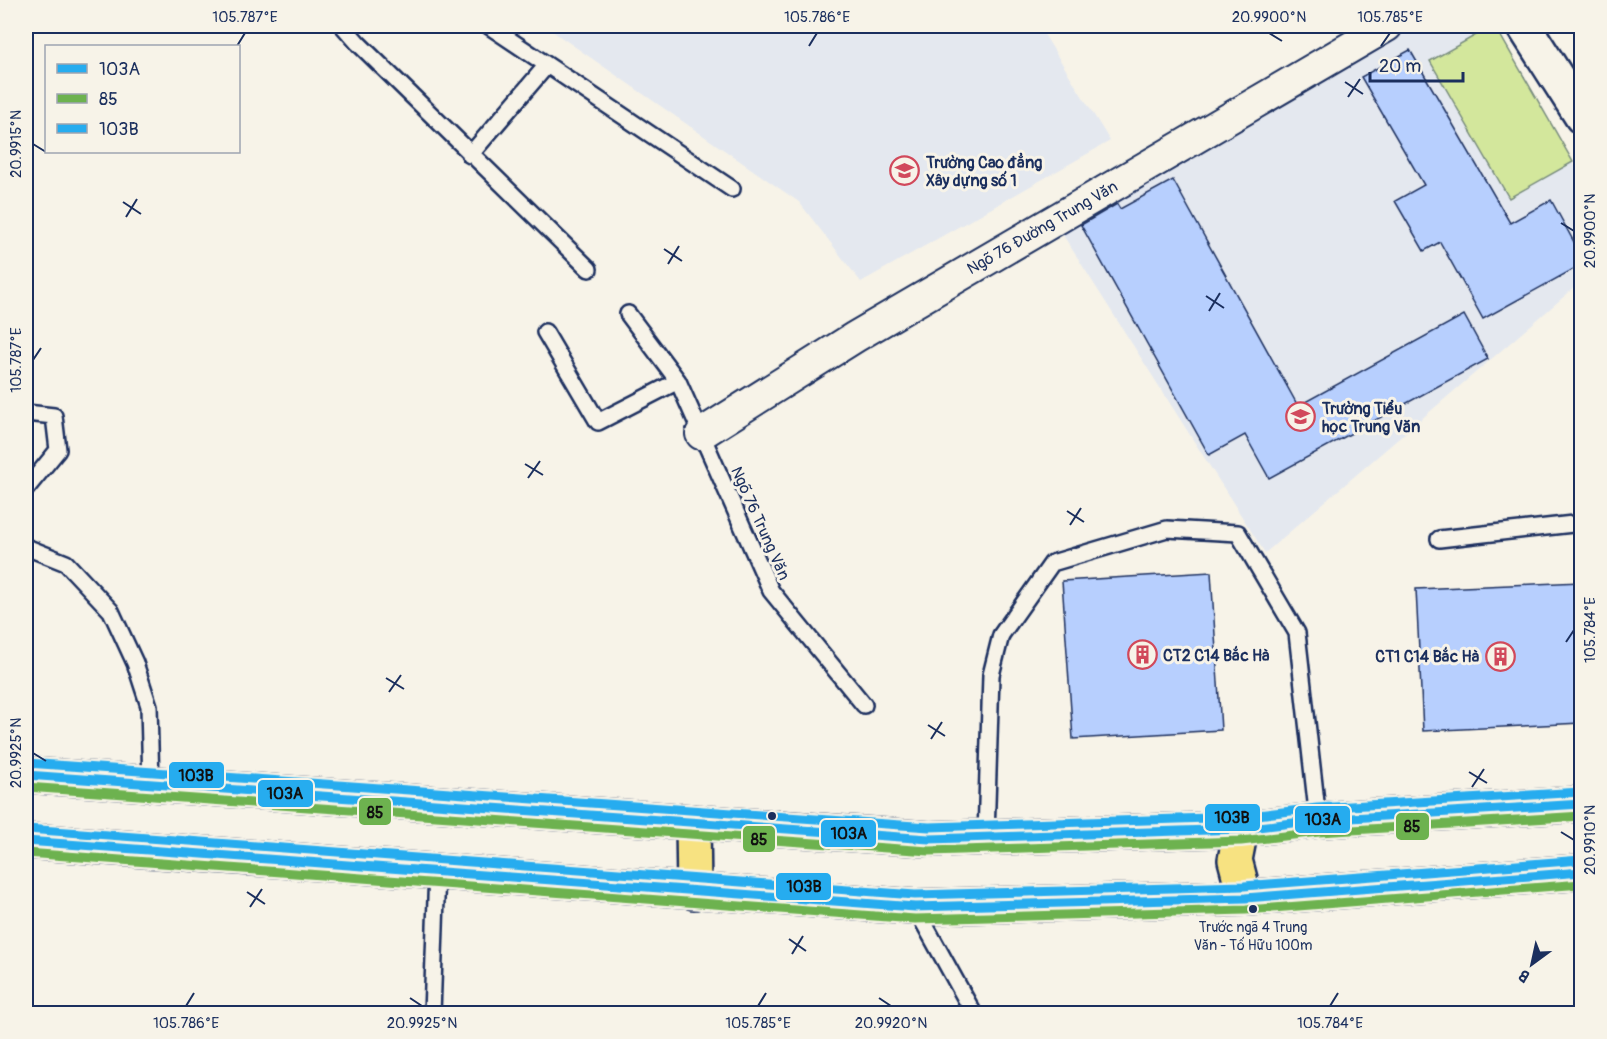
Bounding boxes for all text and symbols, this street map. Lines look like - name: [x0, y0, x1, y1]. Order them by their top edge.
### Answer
- text: 105.787°E: [212, 8, 278, 27]
- text: 105.786°E: [784, 8, 850, 27]
- text: 20.9900°N: [1232, 8, 1306, 27]
- text: 105.785°E: [1357, 8, 1423, 27]
- legend: [45, 45, 240, 153]
- scale bar: [1370, 45, 1463, 83]
- text: 20 m: [1379, 55, 1421, 78]
- text: 103A: [99, 58, 140, 81]
- text: 85: [99, 88, 118, 111]
- text: 20.9915°N: [7, 110, 26, 178]
- text: 103B: [99, 118, 139, 141]
- place label: Trường Cao đẳng Xây dựng số 1: [925, 152, 1042, 191]
- school or university icon: Trường Cao đẳng Xây dựng số 1: [889, 155, 921, 187]
- street label: Ngõ 76 Đường Trung Văn: [964, 177, 1121, 279]
- text: 20.9900°N: [1581, 194, 1600, 268]
- text: 105.787°E: [7, 327, 26, 393]
- place label: Trường Tiểu học Trung Văn: [1321, 399, 1420, 437]
- school or university icon: Trường Tiểu học Trung Văn: [1285, 401, 1317, 433]
- street label: Ngõ 76 Trung Văn: [726, 464, 794, 583]
- text: 105.784°E: [1581, 597, 1600, 663]
- building icon: CT2 C14 Bắc Hà: [1126, 639, 1158, 671]
- building icon: CT1 C14 Bắc Hà: [1484, 640, 1516, 672]
- place label: CT2 C14 Bắc Hà: [1163, 645, 1270, 666]
- place label: CT1 C14 Bắc Hà: [1375, 646, 1480, 667]
- text: 20.9925°N: [7, 718, 26, 788]
- line badge: 103B: [168, 761, 225, 789]
- text: 103B: [178, 766, 214, 786]
- line badge: 103A: [257, 779, 314, 808]
- text: 103A: [267, 784, 304, 804]
- line badge: 85: [358, 797, 392, 826]
- text: 85: [367, 803, 384, 823]
- line badge: 103B: [1204, 803, 1261, 832]
- line badge: 103A: [1294, 805, 1351, 834]
- text: 20.9910°N: [1581, 805, 1600, 875]
- text: 103B: [1214, 808, 1250, 828]
- unlabelled marker: [766, 810, 778, 822]
- text: 103A: [1305, 810, 1342, 830]
- line badge: 85: [1395, 812, 1430, 841]
- text: 85: [1404, 817, 1421, 837]
- line badge: 103A: [820, 819, 877, 848]
- text: 103A: [831, 824, 868, 844]
- line badge: 85: [742, 825, 776, 853]
- text: 85: [751, 830, 768, 850]
- line badge: 103B: [775, 872, 832, 901]
- text: 103B: [786, 877, 822, 897]
- marker: Trước ngã 4 Trung Văn - Tố Hữu 100m: [1247, 903, 1259, 915]
- place label: Trước ngã 4 Trung Văn - Tố Hữu 100m: [1194, 919, 1312, 954]
- north arrow: [1502, 934, 1562, 994]
- text: B: [1515, 965, 1534, 987]
- text: 105.786°E: [153, 1014, 219, 1033]
- text: 20.9925°N: [387, 1014, 457, 1033]
- text: 105.785°E: [725, 1014, 791, 1033]
- text: 20.9920°N: [855, 1014, 927, 1033]
- text: 105.784°E: [1297, 1014, 1363, 1033]

